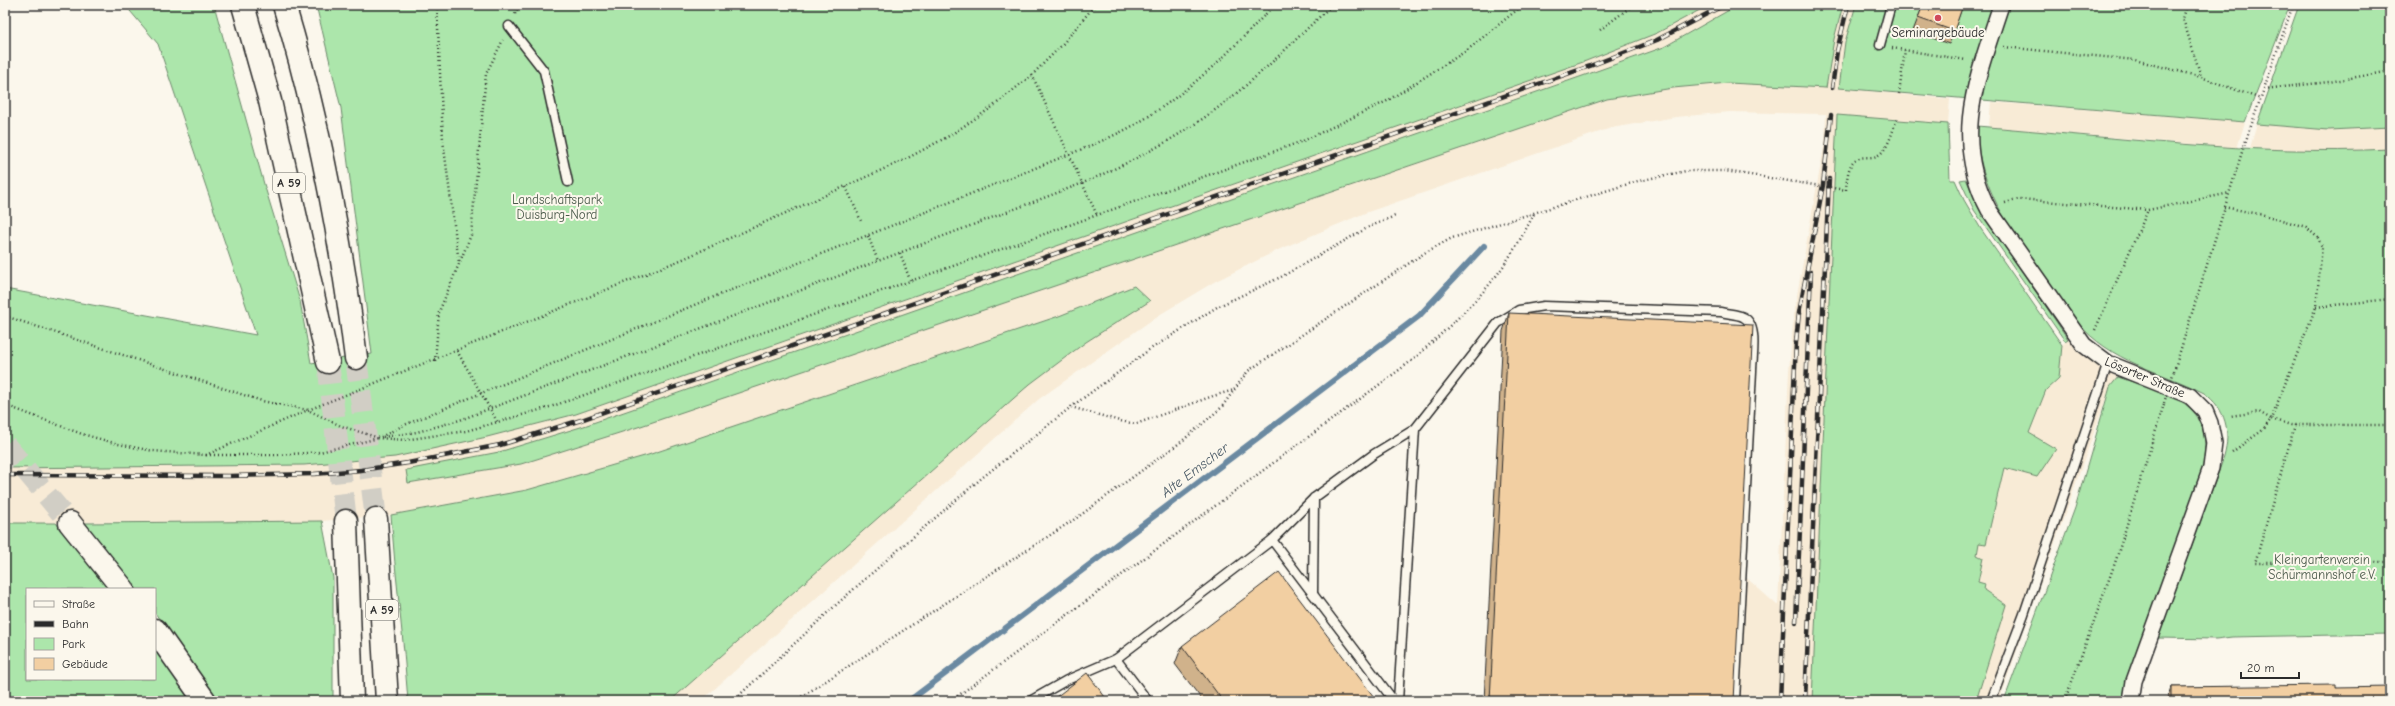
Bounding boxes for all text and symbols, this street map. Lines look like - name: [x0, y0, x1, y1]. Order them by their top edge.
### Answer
- marker: Seminargebäude: [1933, 13, 1943, 23]
- place label: Seminargebäude: [1891, 25, 1985, 40]
- road number: A 59: [273, 173, 305, 193]
- park label: Landschaftspark Duisburg-Nord: [512, 192, 603, 222]
- street label: Lösorter Straße: [2103, 353, 2188, 401]
- water label: Alte Emscher: [1157, 438, 1233, 501]
- park label: Kleingartenverein Schürmannshof e.V.: [2268, 552, 2376, 582]
- legend: [26, 588, 156, 680]
- text: Straße: [62, 597, 95, 611]
- road number: A 59: [366, 600, 398, 620]
- text: Bahn: [62, 617, 89, 631]
- text: Park: [62, 637, 85, 651]
- scale bar: [2241, 654, 2299, 680]
- text: Gebäude: [62, 657, 108, 671]
- text: 20 m: [2247, 661, 2275, 675]

